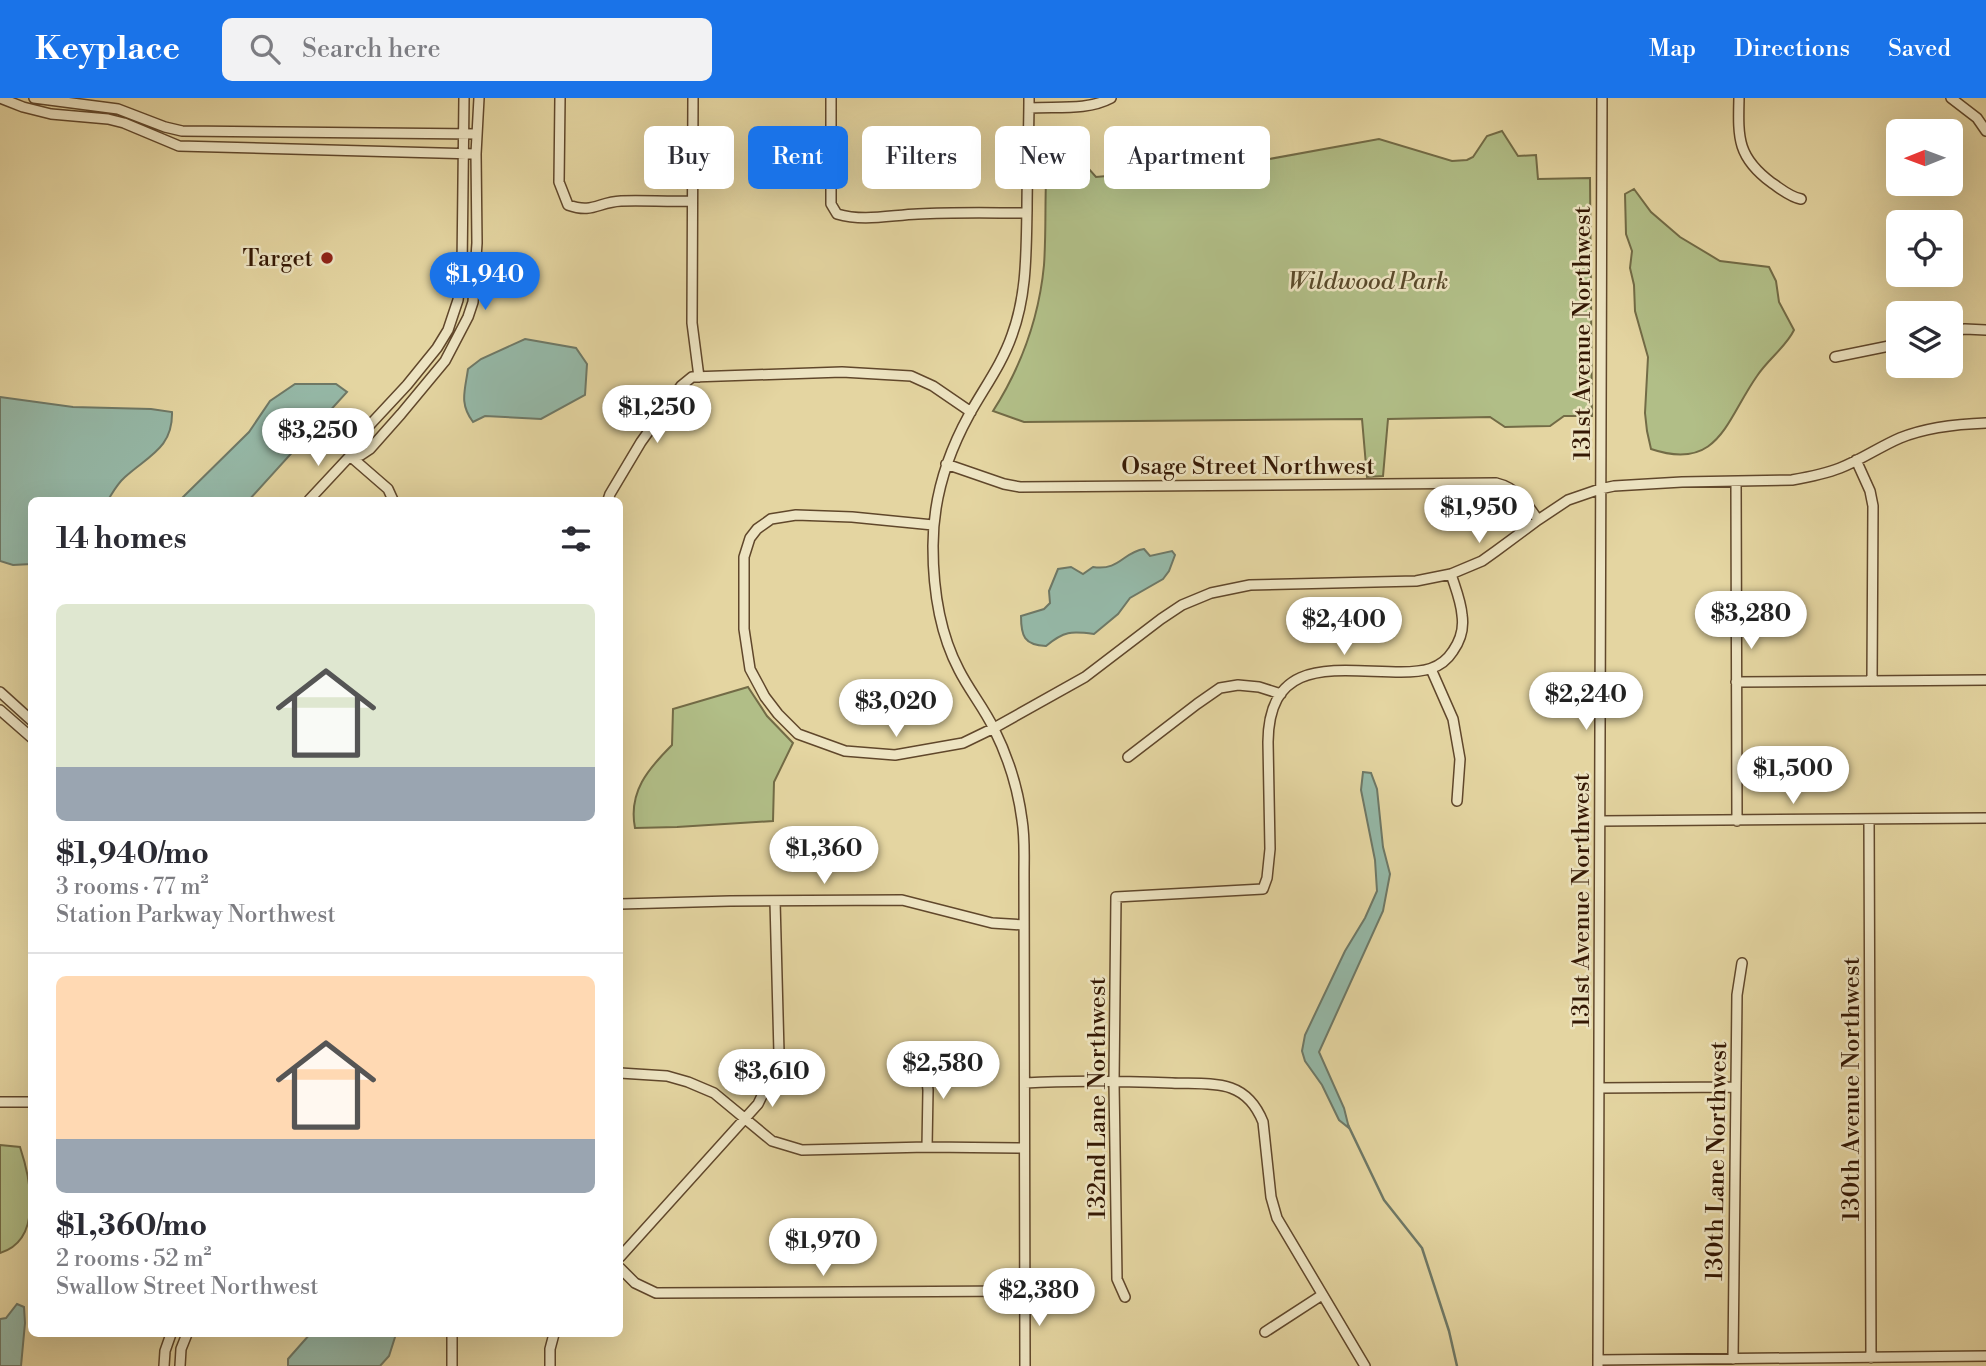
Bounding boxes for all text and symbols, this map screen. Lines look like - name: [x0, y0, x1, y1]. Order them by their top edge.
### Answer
- search box: [222, 18, 712, 81]
- text: Keyplace: [35, 29, 180, 70]
- icon: search: [246, 30, 284, 68]
- text: Search here: [302, 33, 441, 65]
- text: Map: [1649, 34, 1696, 64]
- text: Directions: [1734, 34, 1850, 64]
- text: Saved: [1888, 34, 1951, 64]
- north arrow: [1886, 119, 1964, 196]
- map controls: [1886, 119, 1963, 378]
- chip: Buy: [644, 126, 734, 189]
- chip: Rent: [748, 126, 848, 189]
- chip: Filters: [862, 126, 981, 189]
- chip: New: [995, 126, 1090, 189]
- chip: Apartment: [1104, 126, 1270, 189]
- street label: 131st Avenue Northwest: [1568, 205, 1598, 460]
- button: locate: [1886, 210, 1963, 287]
- place label: Target: [242, 244, 314, 274]
- marker: Target: [319, 250, 335, 266]
- pin: $1,940: [428, 252, 542, 312]
- text: $1,940: [446, 261, 524, 289]
- park label: Wildwood Park: [1288, 267, 1448, 297]
- button: layers: [1886, 301, 1963, 378]
- pin: $1,250: [600, 386, 714, 445]
- text: $1,250: [618, 394, 696, 422]
- pin: $3,250: [261, 408, 375, 468]
- text: $3,250: [278, 417, 358, 445]
- street label: Osage Street Northwest: [1121, 452, 1375, 482]
- pin: $1,950: [1422, 486, 1536, 545]
- text: $1,950: [1440, 494, 1518, 522]
- text: 14 homes: [56, 520, 187, 558]
- icon: filters: [557, 520, 595, 558]
- pin: $3,280: [1694, 592, 1808, 651]
- pin: $2,400: [1287, 598, 1401, 657]
- text: $3,280: [1711, 600, 1791, 628]
- text: $2,400: [1302, 606, 1386, 634]
- icon: home: [263, 650, 389, 776]
- pin: $2,240: [1529, 672, 1643, 732]
- pin: $3,020: [839, 680, 953, 739]
- text: $2,240: [1545, 681, 1627, 709]
- text: $3,020: [855, 688, 937, 716]
- pin: $1,500: [1736, 746, 1850, 806]
- text: $1,500: [1753, 755, 1833, 783]
- street label: 131st Avenue Northwest: [1567, 772, 1597, 1027]
- pin: $1,360: [767, 826, 881, 886]
- text: $1,940/mo: [56, 835, 209, 873]
- text: $1,360: [785, 835, 863, 863]
- text: 3 rooms · 77 m²: [56, 873, 209, 901]
- text: Station Parkway Northwest: [56, 901, 336, 929]
- street label: 130th Avenue Northwest: [1837, 956, 1867, 1221]
- street label: 132nd Lane Northwest: [1083, 976, 1113, 1219]
- icon: home: [263, 1022, 389, 1148]
- street label: 130th Lane Northwest: [1700, 1040, 1734, 1281]
- pin: $2,580: [886, 1042, 1000, 1101]
- pin: $3,610: [715, 1049, 829, 1109]
- text: $2,580: [903, 1050, 983, 1078]
- text: $3,610: [734, 1058, 810, 1086]
- text: $1,360/mo: [56, 1207, 207, 1245]
- pin: $1,970: [766, 1218, 880, 1278]
- text: $1,970: [785, 1227, 861, 1255]
- text: 2 rooms · 52 m²: [56, 1245, 212, 1273]
- pin: $2,380: [982, 1268, 1096, 1328]
- text: Swallow Street Northwest: [56, 1273, 319, 1301]
- text: $2,380: [999, 1277, 1079, 1305]

